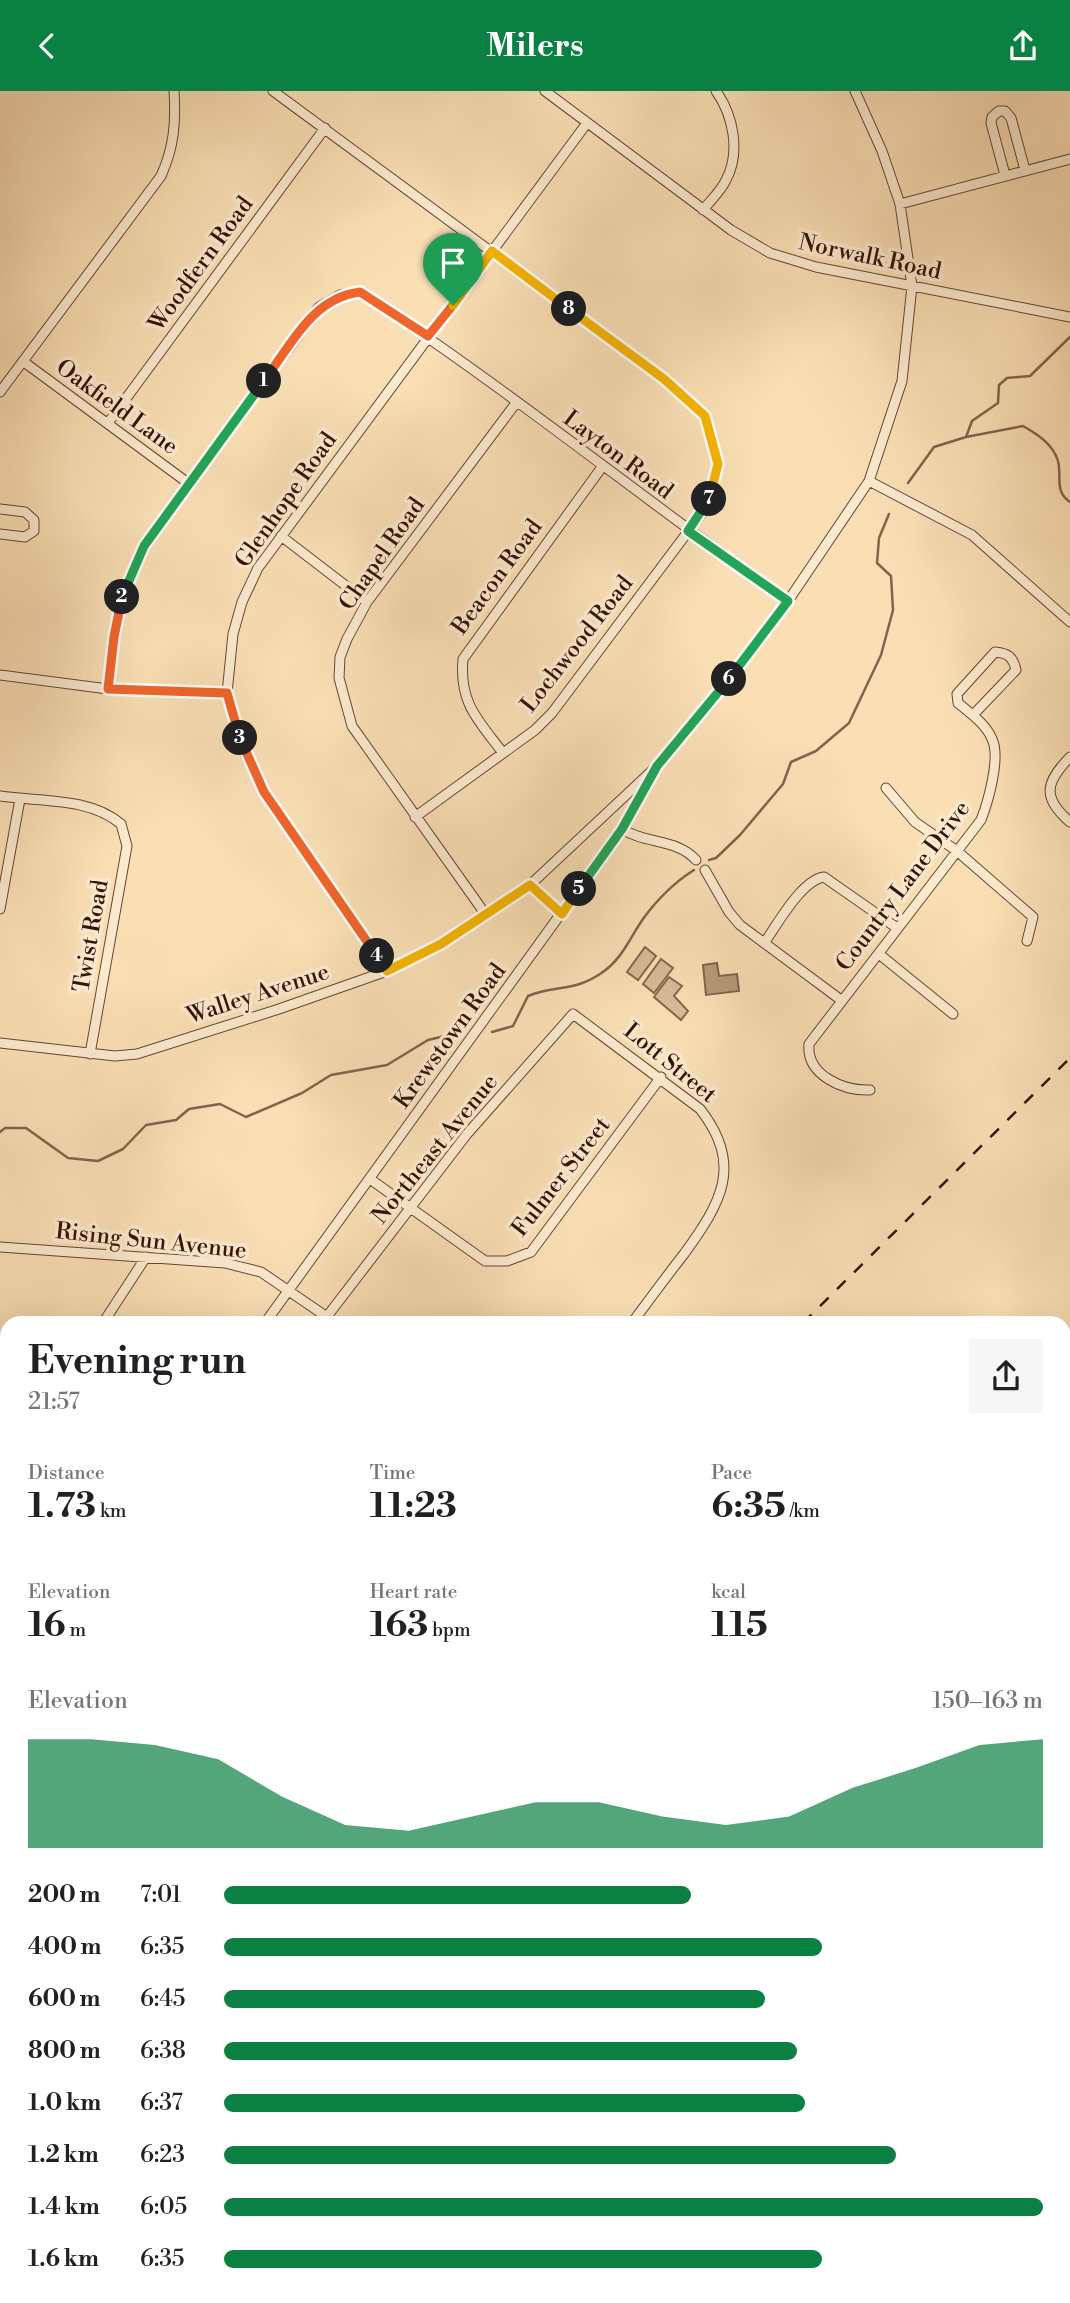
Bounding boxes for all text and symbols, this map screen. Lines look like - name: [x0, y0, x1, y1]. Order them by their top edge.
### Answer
- text: Milers: [486, 26, 584, 66]
- icon: back: [28, 27, 66, 65]
- icon: share: [1004, 27, 1042, 65]
- street label: Woodfern Road: [142, 191, 259, 338]
- street label: Norwalk Road: [796, 228, 944, 286]
- pin: [423, 233, 483, 305]
- icon: arrive: [434, 244, 472, 282]
- pin: 8: [552, 291, 586, 326]
- text: 8: [562, 296, 575, 320]
- street label: Oakfield Lane: [50, 353, 184, 461]
- pin: 1: [246, 363, 282, 399]
- text: 1: [259, 368, 268, 392]
- street label: Layton Road: [557, 405, 679, 505]
- street label: Glenhope Road: [229, 427, 343, 573]
- pin: 7: [692, 481, 726, 517]
- text: 7: [703, 486, 714, 510]
- street label: Chapel Road: [333, 492, 431, 616]
- street label: Beacon Road: [445, 514, 548, 641]
- street label: Lochwood Road: [515, 570, 639, 718]
- pin: 2: [104, 580, 140, 615]
- text: 2: [116, 584, 127, 608]
- pin: 6: [712, 661, 746, 697]
- text: 6: [723, 666, 734, 690]
- pin: 3: [222, 721, 258, 755]
- text: 3: [234, 725, 245, 749]
- street label: Country Lane Drive: [830, 795, 976, 977]
- pin: 5: [562, 871, 596, 907]
- text: 5: [573, 876, 584, 900]
- street label: Twist Road: [67, 877, 115, 995]
- pin: 4: [360, 939, 394, 973]
- text: 4: [370, 943, 383, 967]
- street label: Walley Avenue: [182, 958, 333, 1030]
- street label: Krewstown Road: [388, 958, 512, 1114]
- street label: Lott Street: [618, 1017, 722, 1109]
- street label: Northeast Avenue: [366, 1068, 504, 1230]
- street label: Fulmer Street: [506, 1112, 616, 1242]
- street label: Rising Sun Avenue: [54, 1217, 248, 1265]
- text: Evening run: [28, 1338, 246, 1385]
- button: share: [969, 1339, 1043, 1413]
- text: 21:57: [28, 1388, 80, 1416]
- text: Distance: [28, 1461, 105, 1485]
- text: Time: [370, 1461, 415, 1485]
- text: Pace: [711, 1461, 752, 1485]
- text: 1.73: [28, 1485, 96, 1528]
- text: 11:23: [370, 1485, 457, 1528]
- text: 6:35: [711, 1485, 786, 1528]
- text: km: [96, 1499, 126, 1523]
- text: /km: [786, 1499, 820, 1523]
- text: Elevation: [28, 1580, 110, 1604]
- text: Heart rate: [370, 1580, 457, 1604]
- text: kcal: [711, 1580, 746, 1604]
- text: 16: [28, 1604, 66, 1647]
- text: 163: [370, 1604, 428, 1647]
- text: 115: [711, 1604, 768, 1647]
- text: m: [66, 1618, 86, 1642]
- text: bpm: [428, 1618, 471, 1642]
- text: Elevation: [28, 1687, 128, 1715]
- text: 150–163 m: [932, 1687, 1043, 1715]
- text: 200 m: [28, 1881, 100, 1909]
- text: 7:01: [140, 1881, 182, 1909]
- text: 400 m: [28, 1933, 101, 1961]
- text: 6:35: [140, 1933, 185, 1961]
- text: 600 m: [28, 1985, 101, 2013]
- text: 6:45: [140, 1985, 186, 2013]
- text: 800 m: [28, 2037, 101, 2065]
- text: 6:38: [140, 2037, 186, 2065]
- text: 1.0 km: [28, 2089, 101, 2117]
- text: 6:37: [140, 2089, 183, 2117]
- text: 1.2 km: [28, 2141, 99, 2169]
- text: 6:23: [140, 2141, 185, 2169]
- text: 1.4 km: [28, 2193, 100, 2221]
- text: 6:05: [140, 2193, 187, 2221]
- text: 1.6 km: [28, 2245, 99, 2273]
- text: 6:35: [140, 2245, 185, 2273]

